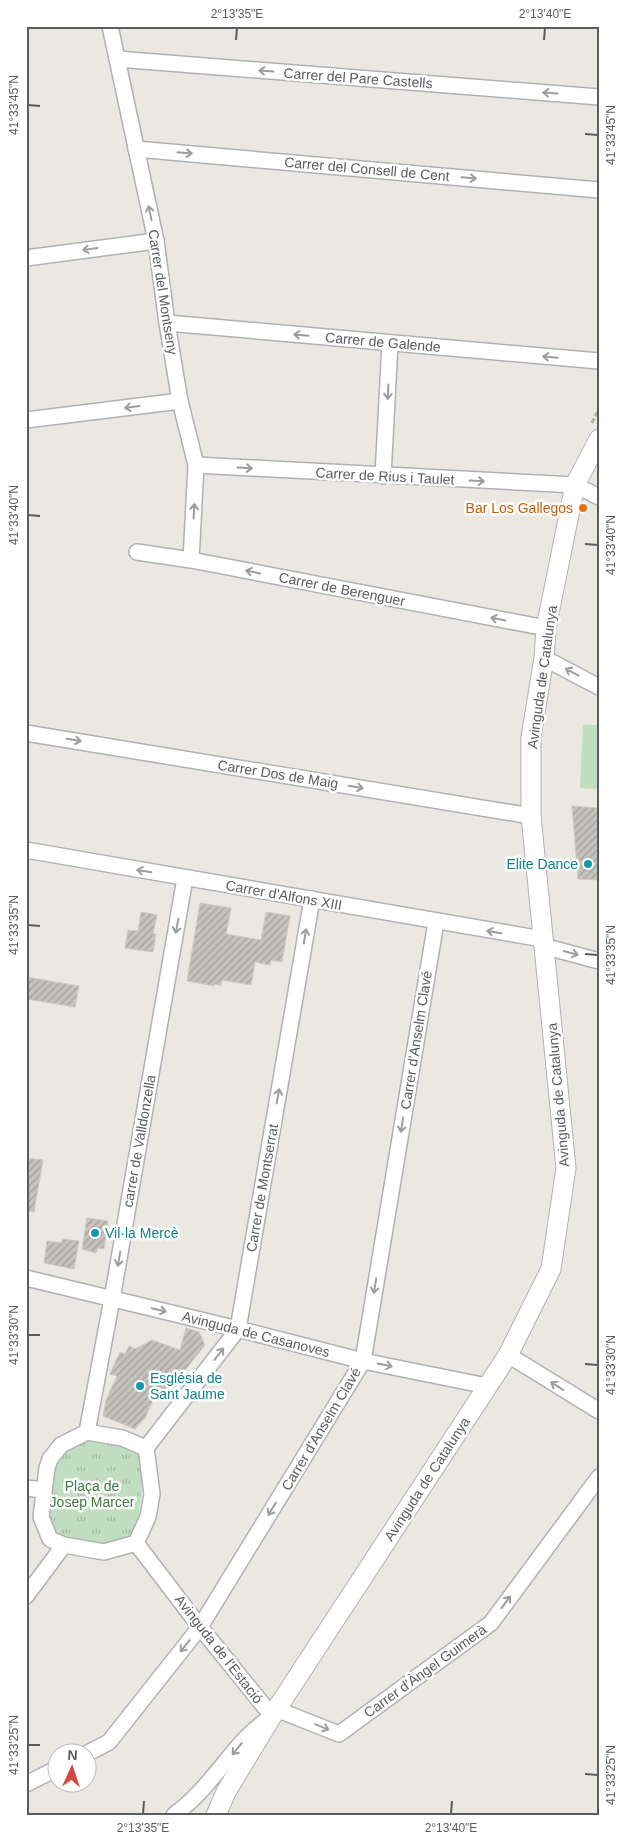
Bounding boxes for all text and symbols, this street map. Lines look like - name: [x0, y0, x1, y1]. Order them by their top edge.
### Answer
- text: 2°13'35"E: [211, 7, 263, 21]
- text: 2°13'40"E: [519, 7, 571, 21]
- street label: Carrer del Pare Castells: [283, 65, 433, 91]
- one-way arrow: [258, 66, 274, 75]
- text: 41°33'45"N: [7, 75, 21, 135]
- one-way arrow: [542, 88, 558, 98]
- text: 41°33'45"N: [604, 105, 618, 165]
- one-way arrow: [176, 148, 192, 158]
- street label: Carrer del Consell de Cent: [284, 154, 450, 184]
- one-way arrow: [460, 173, 476, 183]
- one-way arrow: [145, 206, 154, 222]
- street label: Carrer del Montseny: [145, 228, 181, 356]
- one-way arrow: [82, 245, 98, 255]
- street label: Carrer de Galende: [325, 329, 442, 355]
- one-way arrow: [293, 330, 309, 340]
- one-way arrow: [542, 352, 558, 362]
- one-way arrow: [383, 383, 392, 399]
- one-way arrow: [124, 402, 140, 412]
- one-way arrow: [237, 464, 253, 473]
- street label: Carrer de Rius i Taulet: [315, 464, 455, 488]
- one-way arrow: [469, 476, 485, 485]
- text: 41°33'40"N: [7, 485, 21, 545]
- place label: Bar Los Gallegos: [466, 500, 573, 516]
- marker: Bar Los Gallegos: [577, 502, 589, 514]
- one-way arrow: [189, 504, 198, 520]
- text: 41°33'40"N: [604, 515, 618, 575]
- one-way arrow: [245, 566, 261, 576]
- street label: Carrer de Berenguer: [277, 569, 407, 609]
- street label: Avinguda de Catalunya: [524, 604, 560, 750]
- one-way arrow: [491, 613, 507, 623]
- one-way arrow: [564, 667, 579, 677]
- one-way arrow: [66, 736, 82, 746]
- street label: Carrer Dos de Maig: [216, 757, 340, 791]
- one-way arrow: [347, 782, 363, 792]
- place label: Elite Dance: [506, 856, 578, 872]
- marker: Elite Dance: [582, 858, 594, 870]
- one-way arrow: [137, 866, 153, 876]
- street label: Carrer d'Alfons XIII: [225, 877, 343, 913]
- text: 41°33'35"N: [7, 895, 21, 955]
- one-way arrow: [171, 918, 181, 934]
- text: 41°33'35"N: [604, 925, 618, 985]
- one-way arrow: [487, 926, 503, 936]
- one-way arrow: [300, 928, 310, 944]
- one-way arrow: [562, 949, 578, 959]
- street label: Carrer d'Anselm Clavé: [397, 969, 435, 1111]
- street label: Avinguda de Catalunya: [544, 1022, 572, 1168]
- street label: carrer de Valldonzella: [119, 1073, 159, 1209]
- one-way arrow: [273, 1089, 283, 1105]
- one-way arrow: [397, 1117, 407, 1133]
- street label: Carrer de Montserrat: [243, 1123, 281, 1253]
- place label: Vil·la Mercè: [105, 1225, 179, 1241]
- marker: Vil·la Mercè: [89, 1227, 101, 1239]
- one-way arrow: [113, 1251, 123, 1267]
- one-way arrow: [370, 1277, 380, 1293]
- text: 41°33'30"N: [7, 1305, 21, 1365]
- one-way arrow: [150, 1306, 166, 1315]
- street label: Avinguda de Casanoves: [181, 1308, 331, 1360]
- text: 41°33'30"N: [604, 1335, 618, 1395]
- one-way arrow: [214, 1347, 224, 1361]
- one-way arrow: [376, 1361, 392, 1370]
- street label: Carrer d'Anselm Clavé: [278, 1365, 364, 1493]
- place label: Església de Sant Jaume: [150, 1370, 225, 1402]
- marker: Església de Sant Jaume: [134, 1380, 146, 1392]
- one-way arrow: [551, 1380, 565, 1390]
- street label: Avinguda de Catalunya: [381, 1414, 473, 1544]
- park label: Plaça de Josep Marcer: [50, 1478, 135, 1510]
- one-way arrow: [267, 1502, 277, 1516]
- street label: Avinguda de l'Estació: [172, 1592, 266, 1707]
- one-way arrow: [501, 1595, 511, 1609]
- street label: Carrer d'Àngel Guimerà: [361, 1621, 489, 1721]
- one-way arrow: [180, 1639, 191, 1652]
- text: 41°33'25"N: [7, 1715, 21, 1775]
- one-way arrow: [314, 1723, 329, 1732]
- one-way arrow: [231, 1742, 242, 1755]
- north arrow: [48, 1744, 98, 1794]
- text: 41°33'25"N: [604, 1745, 618, 1805]
- text: N: [67, 1747, 78, 1763]
- text: 2°13'35"E: [117, 1821, 169, 1835]
- text: 2°13'40"E: [425, 1821, 477, 1835]

